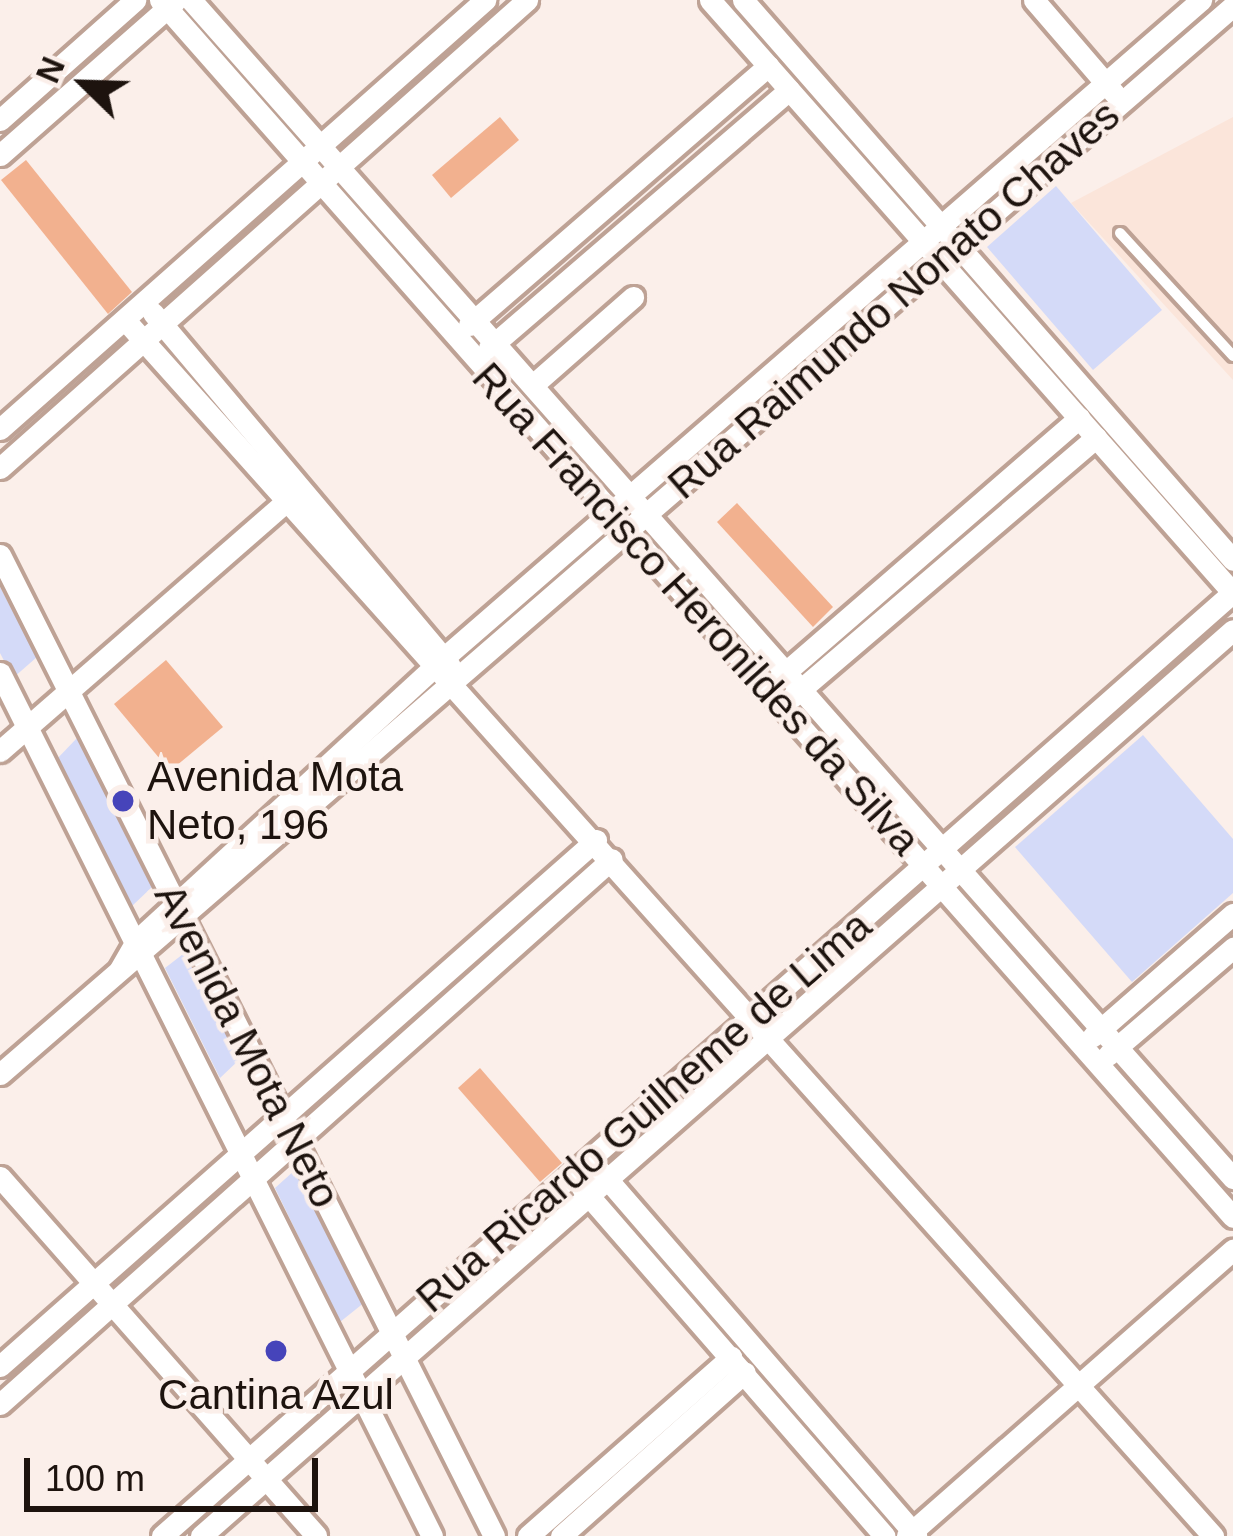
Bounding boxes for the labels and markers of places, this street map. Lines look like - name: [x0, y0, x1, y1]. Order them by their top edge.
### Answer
- place label: Avenida Mota Neto, 196: [147, 752, 403, 850]
- marker: Avenida Mota Neto, 196: [110, 788, 136, 814]
- marker: Cantina Azul: [263, 1338, 289, 1364]
- place label: Cantina Azul: [157, 1370, 395, 1420]

